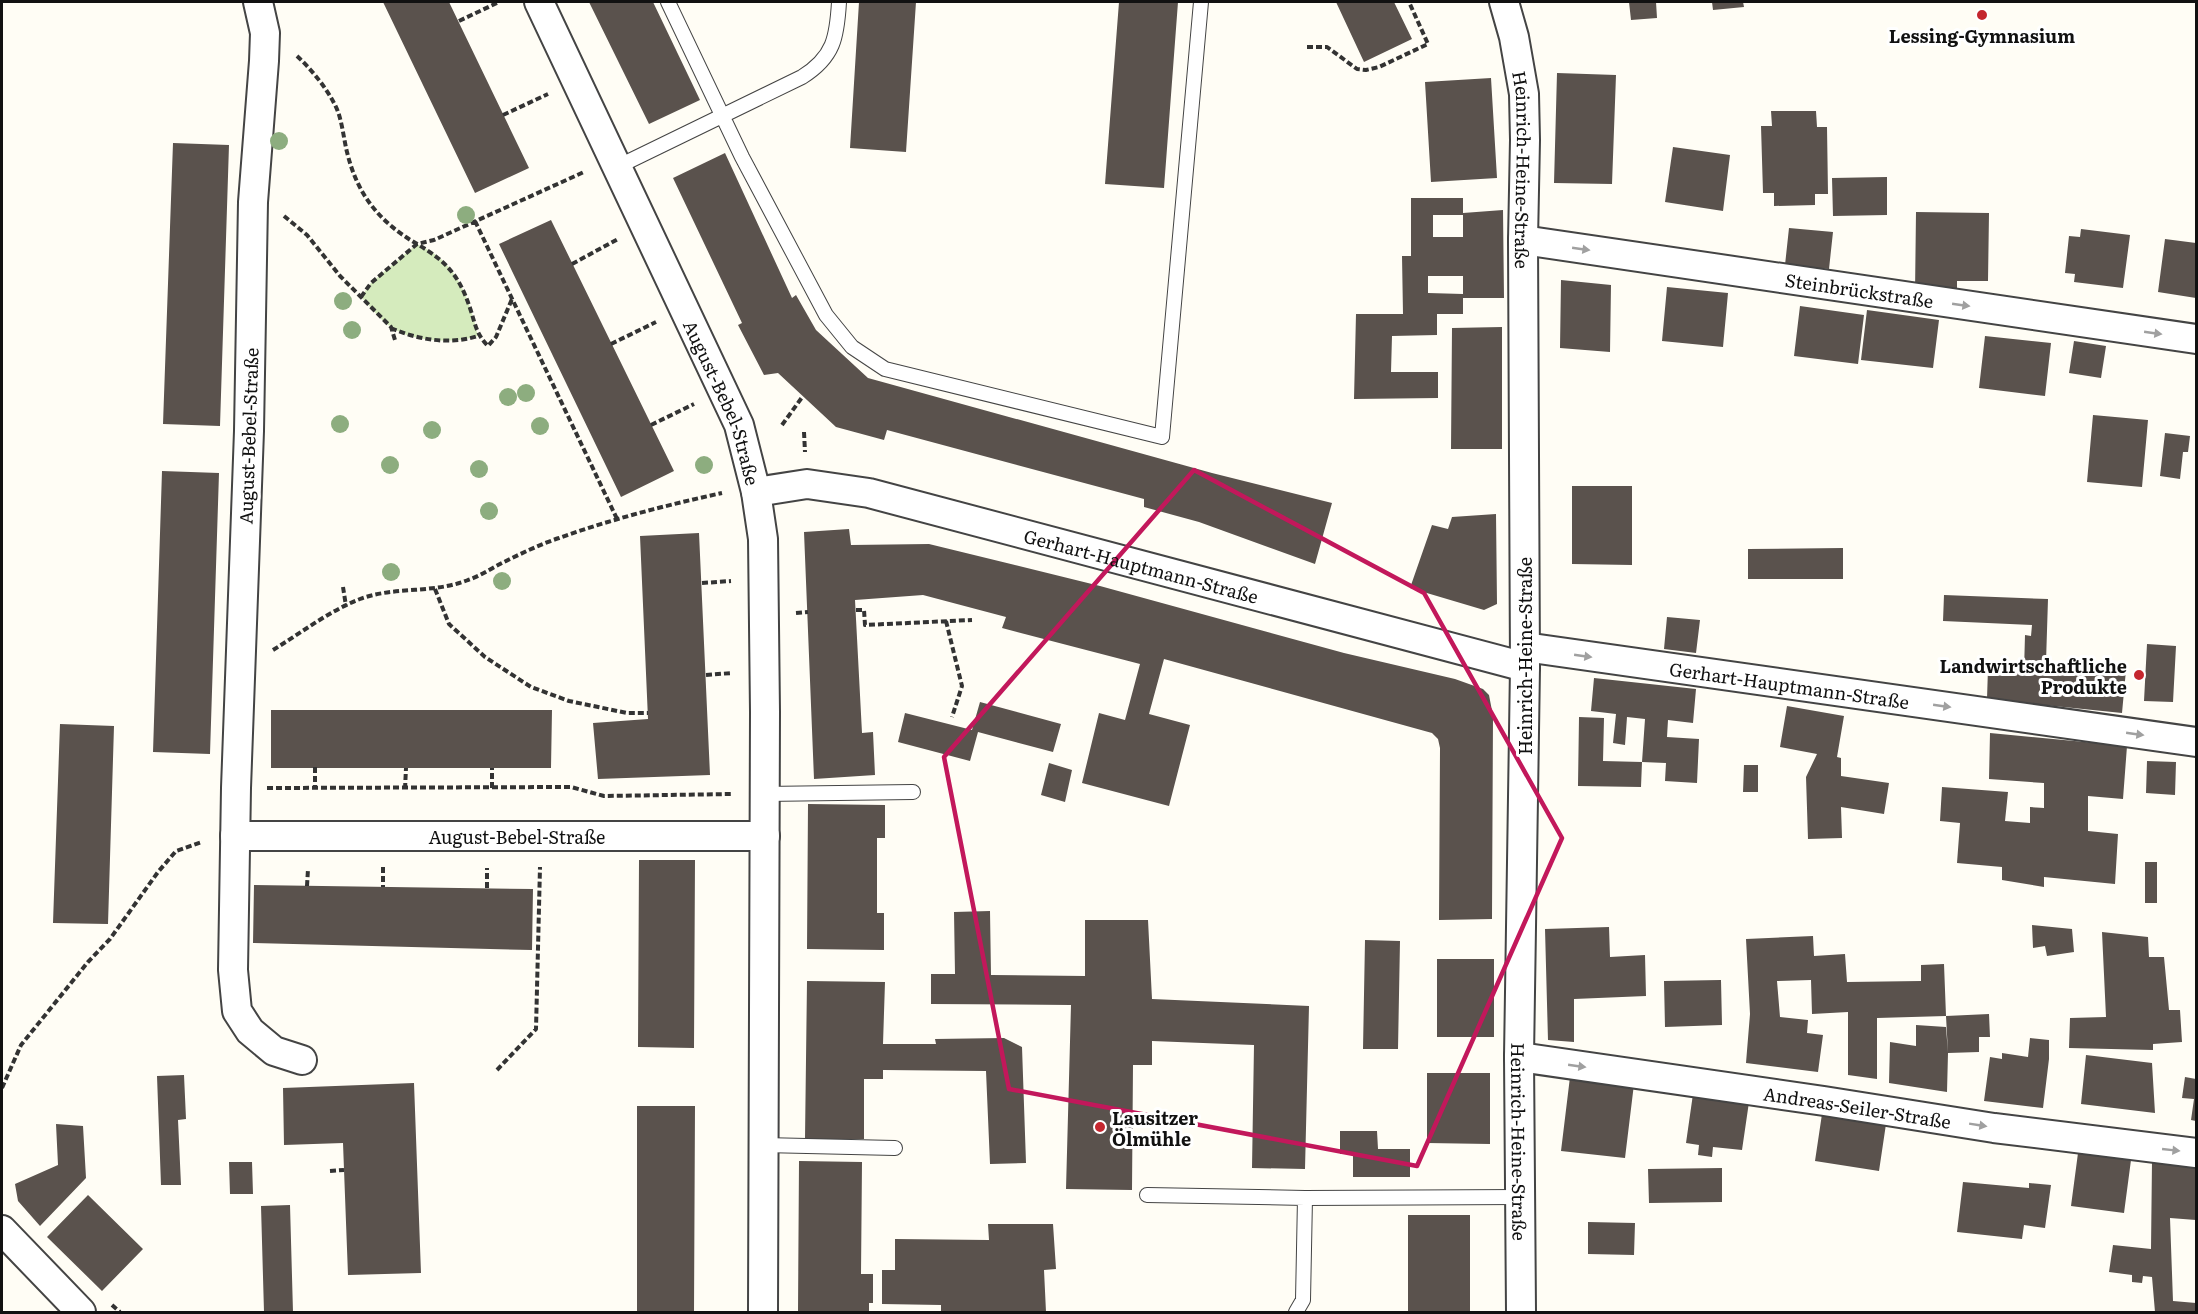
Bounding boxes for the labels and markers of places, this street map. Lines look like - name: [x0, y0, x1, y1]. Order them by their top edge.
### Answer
- marker: Lessing-Gymnasium: [1975, 8, 1989, 22]
- place label: Lessing-Gymnasium: [1889, 22, 2075, 49]
- place label: Landwirtschaftliche Produkte: [1940, 652, 2127, 700]
- marker: Landwirtschaftliche Produkte: [2132, 668, 2146, 682]
- place label: Lausitzer Ölmühle: [1112, 1104, 1198, 1152]
- marker: Lausitzer Ölmühle: [1093, 1120, 1107, 1134]

